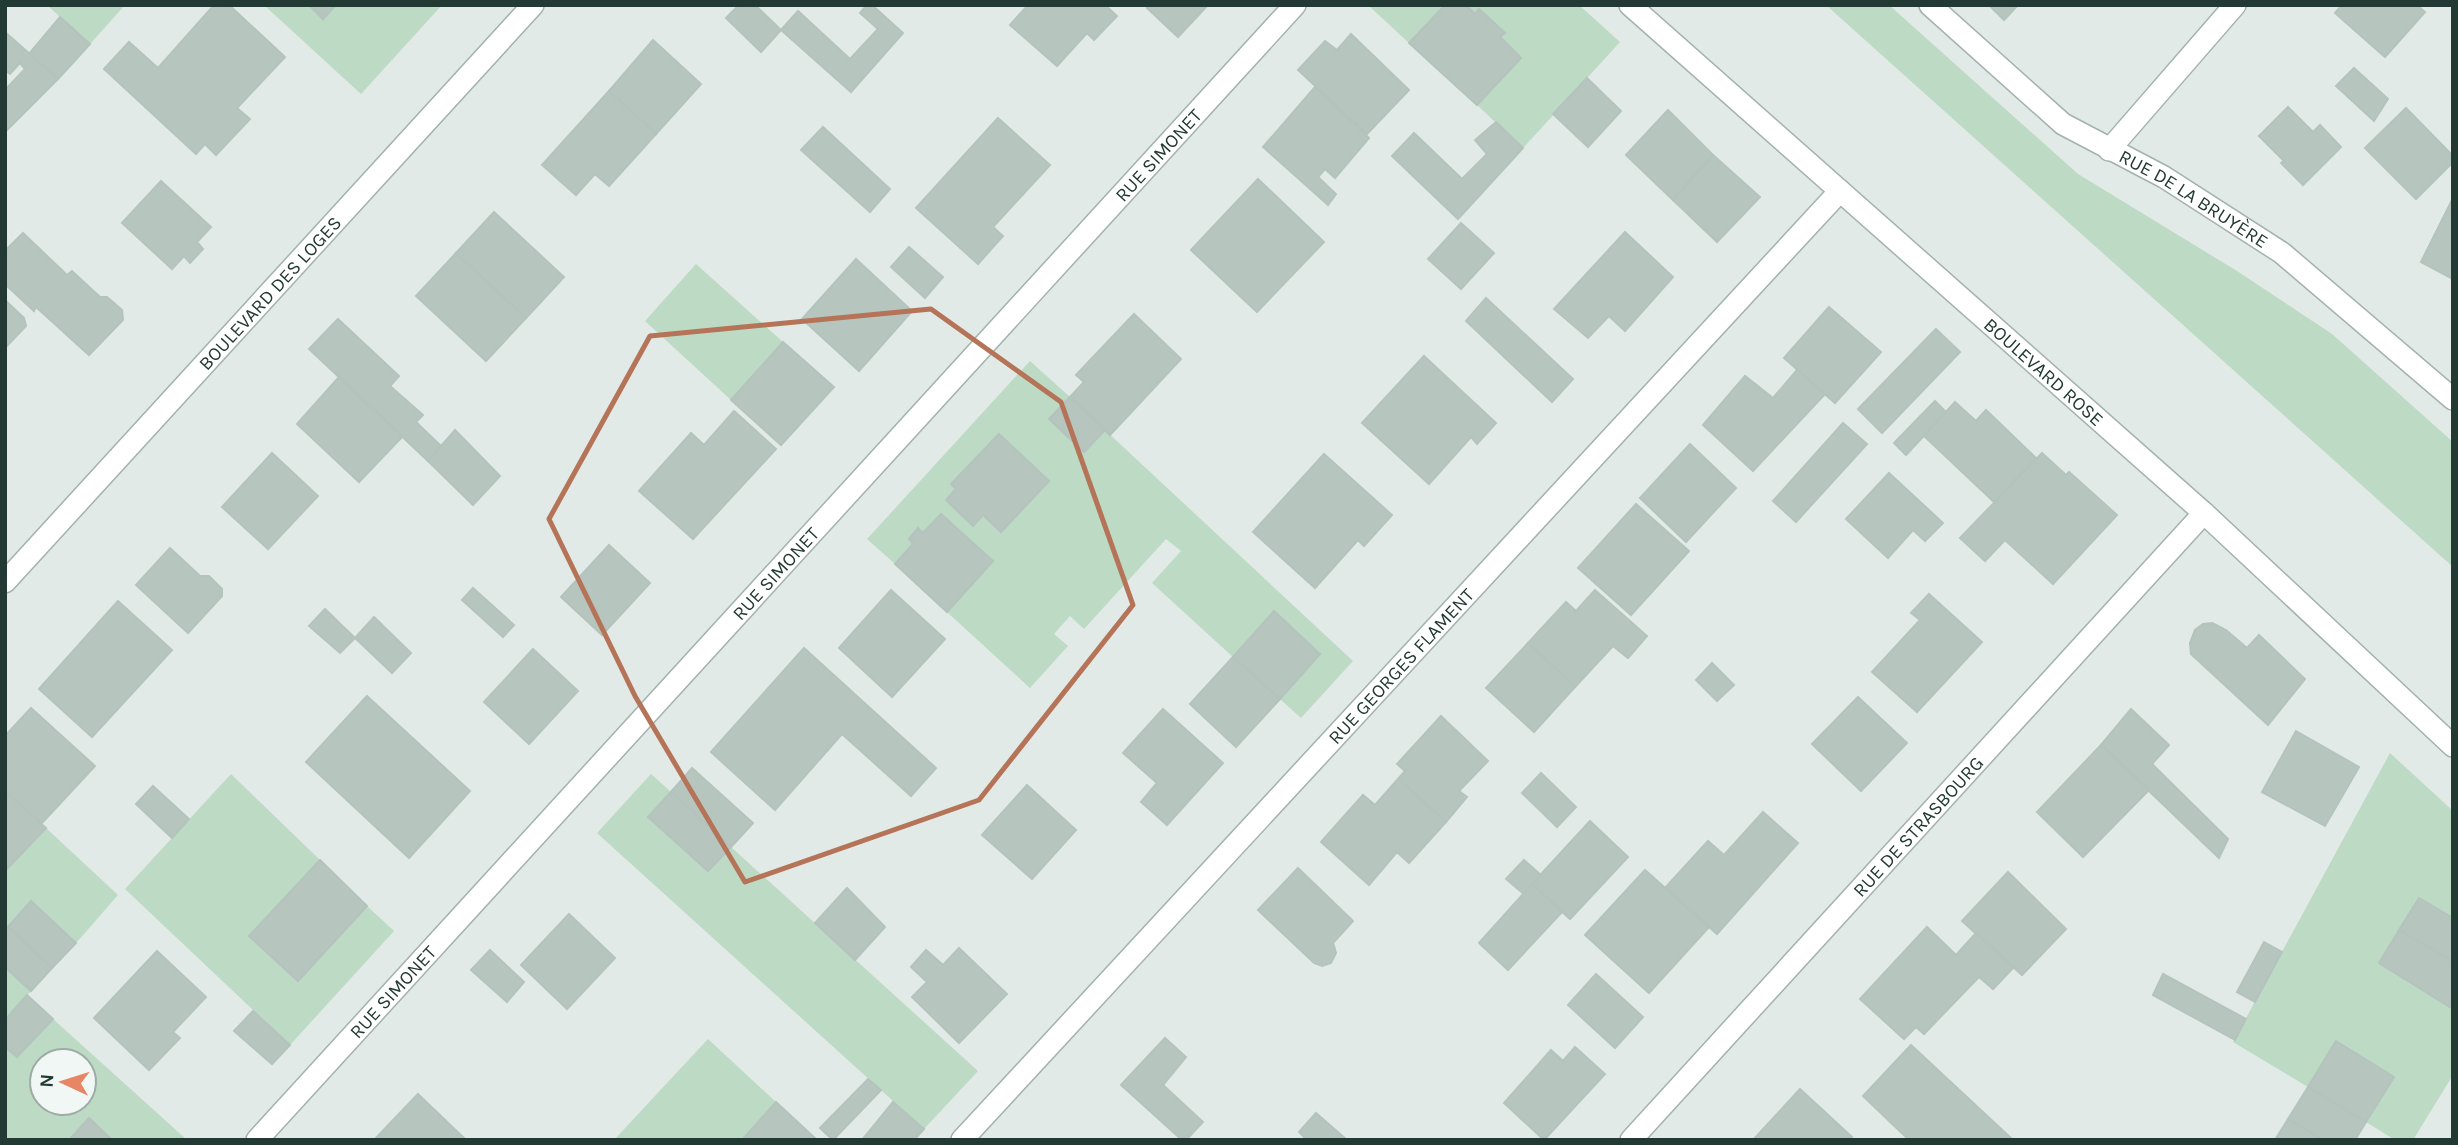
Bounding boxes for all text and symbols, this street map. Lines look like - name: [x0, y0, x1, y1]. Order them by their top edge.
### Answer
- street label: RUE SIMONET: [1111, 104, 1207, 206]
- street label: RUE DE LA BRUYÈRE: [2115, 145, 2272, 253]
- street label: BOULEVARD DES LOGES: [195, 212, 346, 375]
- street label: BOULEVARD ROSE: [1979, 314, 2108, 431]
- street label: RUE SIMONET: [728, 523, 824, 625]
- street label: RUE GEORGES FLAMENT: [1324, 584, 1479, 749]
- street label: RUE DE STRASBOURG: [1849, 752, 1988, 902]
- street label: RUE SIMONET: [346, 941, 442, 1043]
- north arrow: [28, 1047, 98, 1117]
- text: N: [36, 1073, 58, 1088]

